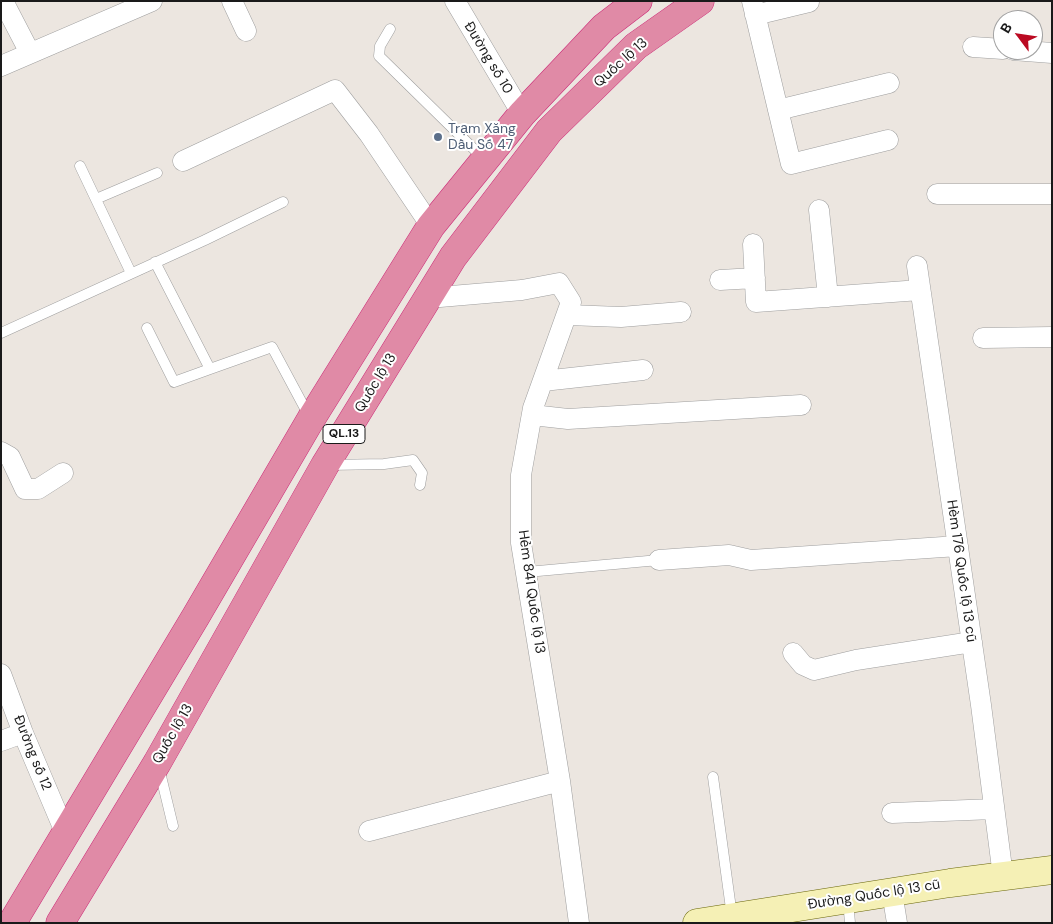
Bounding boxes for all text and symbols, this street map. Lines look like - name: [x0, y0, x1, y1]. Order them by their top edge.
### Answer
- north arrow: [993, 10, 1043, 60]
- street label: Đường số 10: [460, 19, 516, 97]
- text: B: [996, 19, 1016, 36]
- street label: Quốc lộ 13: [591, 35, 651, 91]
- place label: Trạm Xăng Dầu Số 47: [448, 121, 516, 154]
- marker: Trạm Xăng Dầu Số 47: [432, 131, 444, 143]
- street label: Quốc lộ 13: [352, 350, 400, 416]
- road number: QL.13: [323, 424, 365, 444]
- street label: Hèm 176 Quốc lộ 13 cũ: [943, 499, 979, 643]
- street label: Hẻm 841 Quốc lộ 13: [514, 529, 548, 655]
- street label: Quốc lộ 13: [149, 701, 197, 767]
- street label: Đường số 12: [9, 713, 55, 793]
- street label: Đường Quốc lộ 13 cũ: [807, 876, 941, 914]

